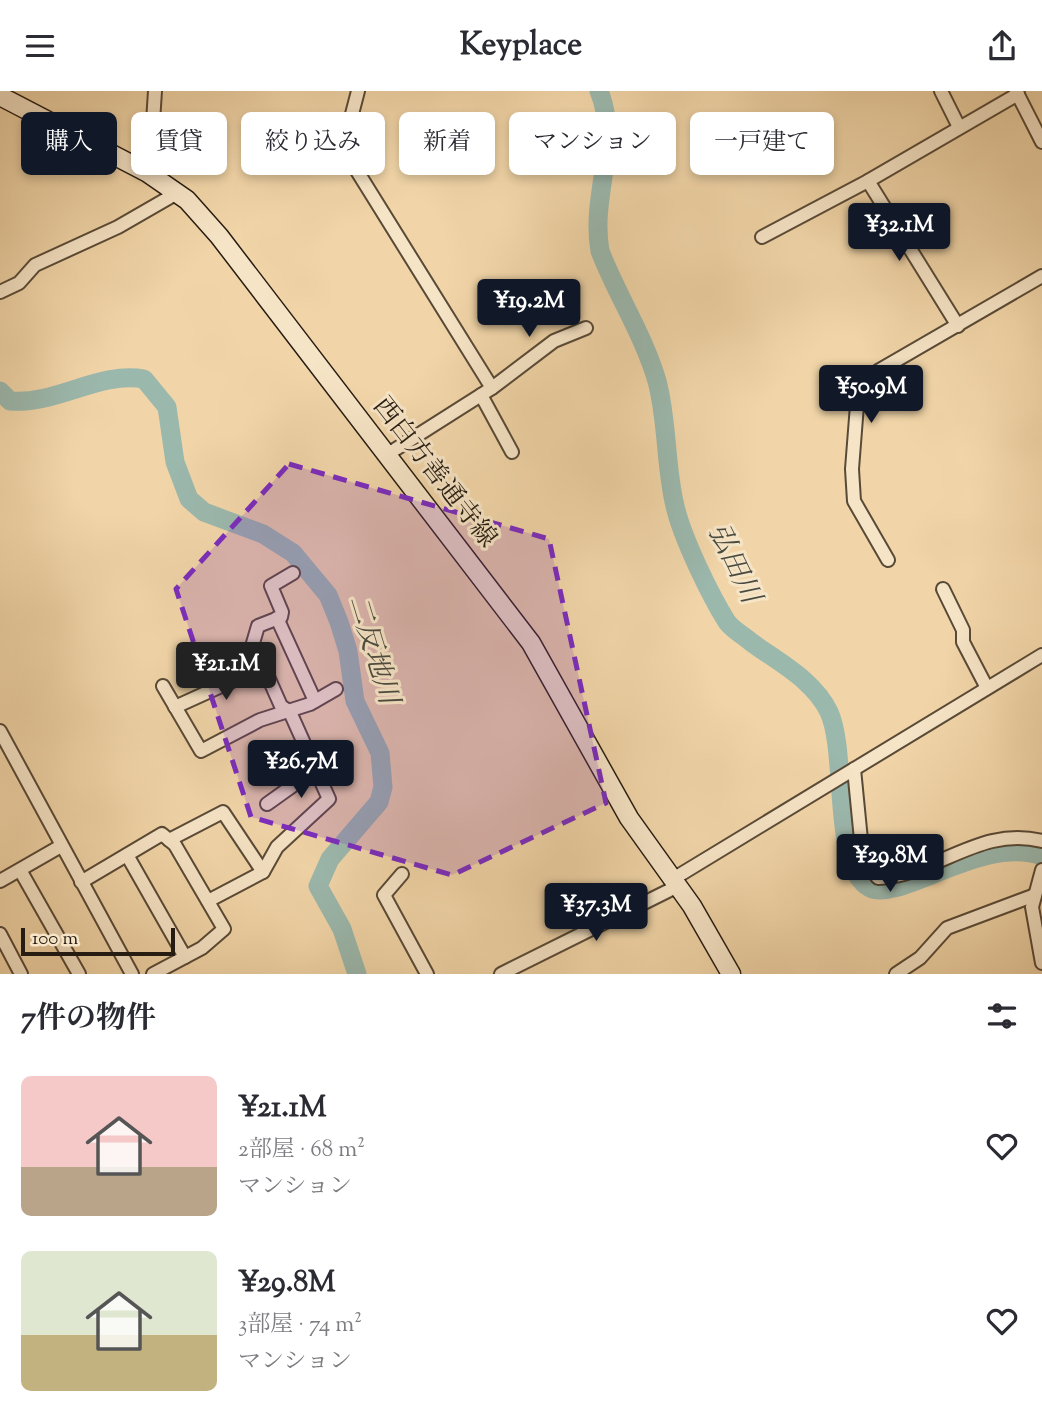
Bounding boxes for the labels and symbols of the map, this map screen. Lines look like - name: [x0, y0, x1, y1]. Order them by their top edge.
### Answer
- pin: ¥32.1M: [842, 204, 956, 263]
- pin: ¥19.2M: [472, 279, 586, 339]
- pin: ¥50.9M: [814, 365, 928, 425]
- street label: 西白方善通寺線: [363, 390, 505, 556]
- water label: 弘田川: [697, 517, 771, 613]
- water label: 二反地川: [336, 591, 408, 712]
- pin: ¥21.1M: [169, 643, 283, 702]
- pin: ¥26.7M: [244, 741, 358, 800]
- pin: ¥29.8M: [833, 835, 947, 894]
- pin: ¥37.3M: [539, 883, 653, 943]
- scale bar: [21, 925, 175, 957]

